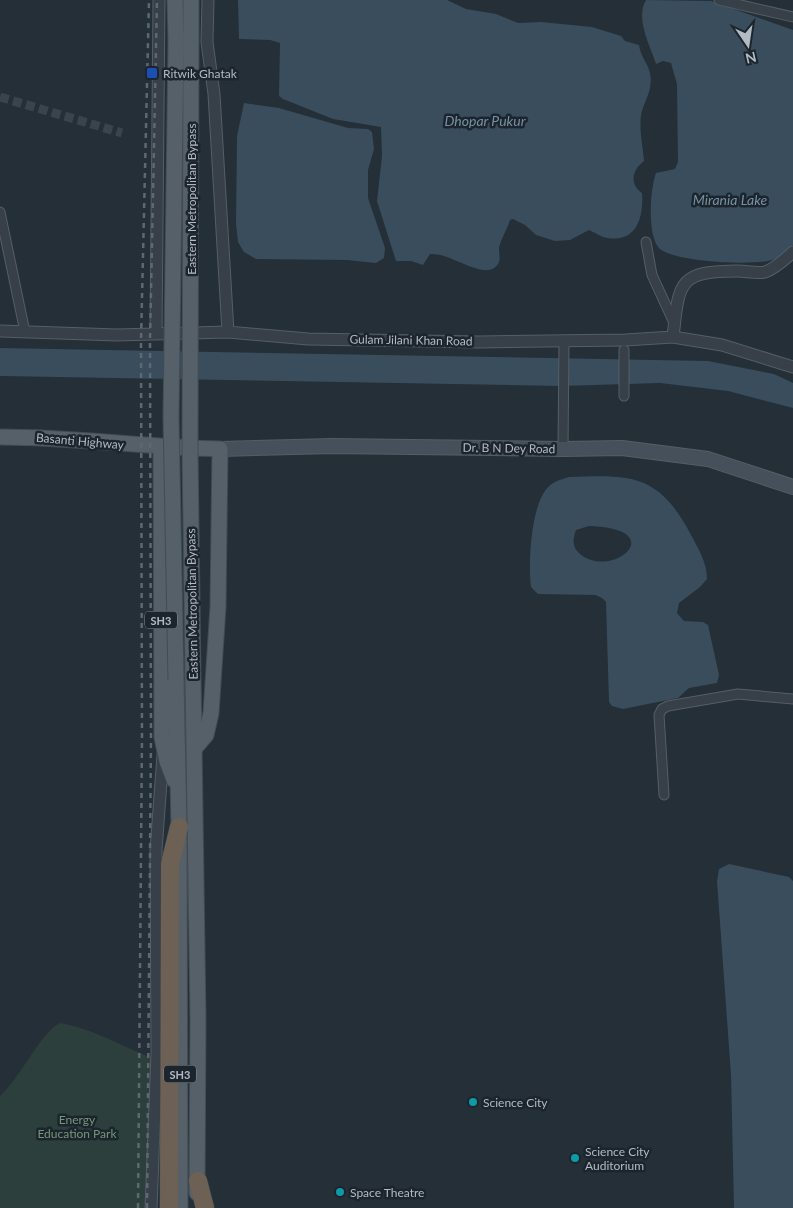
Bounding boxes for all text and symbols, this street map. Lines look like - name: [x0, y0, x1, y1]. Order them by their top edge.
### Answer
- north arrow: [723, 20, 773, 70]
- text: N: [744, 49, 758, 68]
- marker: Ritwik Ghatak: [145, 66, 159, 80]
- place label: Ritwik Ghatak: [163, 66, 238, 81]
- water label: Dhopar Pukur: [445, 112, 526, 129]
- street label: Eastern Metropolitan Bypass: [184, 123, 199, 275]
- water label: Mirania Lake: [693, 191, 767, 208]
- street label: Gulam Jilani Khan Road: [349, 331, 473, 349]
- street label: Basanti Highway: [35, 430, 125, 452]
- street label: Dr. B N Dey Road: [463, 440, 555, 456]
- street label: Eastern Metropolitan Bypass: [183, 528, 201, 680]
- road number: SH3: [145, 612, 177, 628]
- road number: SH3: [164, 1066, 196, 1082]
- place label: Science City: [483, 1095, 548, 1110]
- marker: Science City: [467, 1096, 479, 1108]
- park label: Energy Education Park: [37, 1112, 117, 1141]
- place label: Science City Auditorium: [585, 1144, 650, 1173]
- marker: Science City Auditorium: [569, 1152, 581, 1164]
- place label: Space Theatre: [350, 1185, 424, 1200]
- marker: Space Theatre: [334, 1186, 346, 1198]

